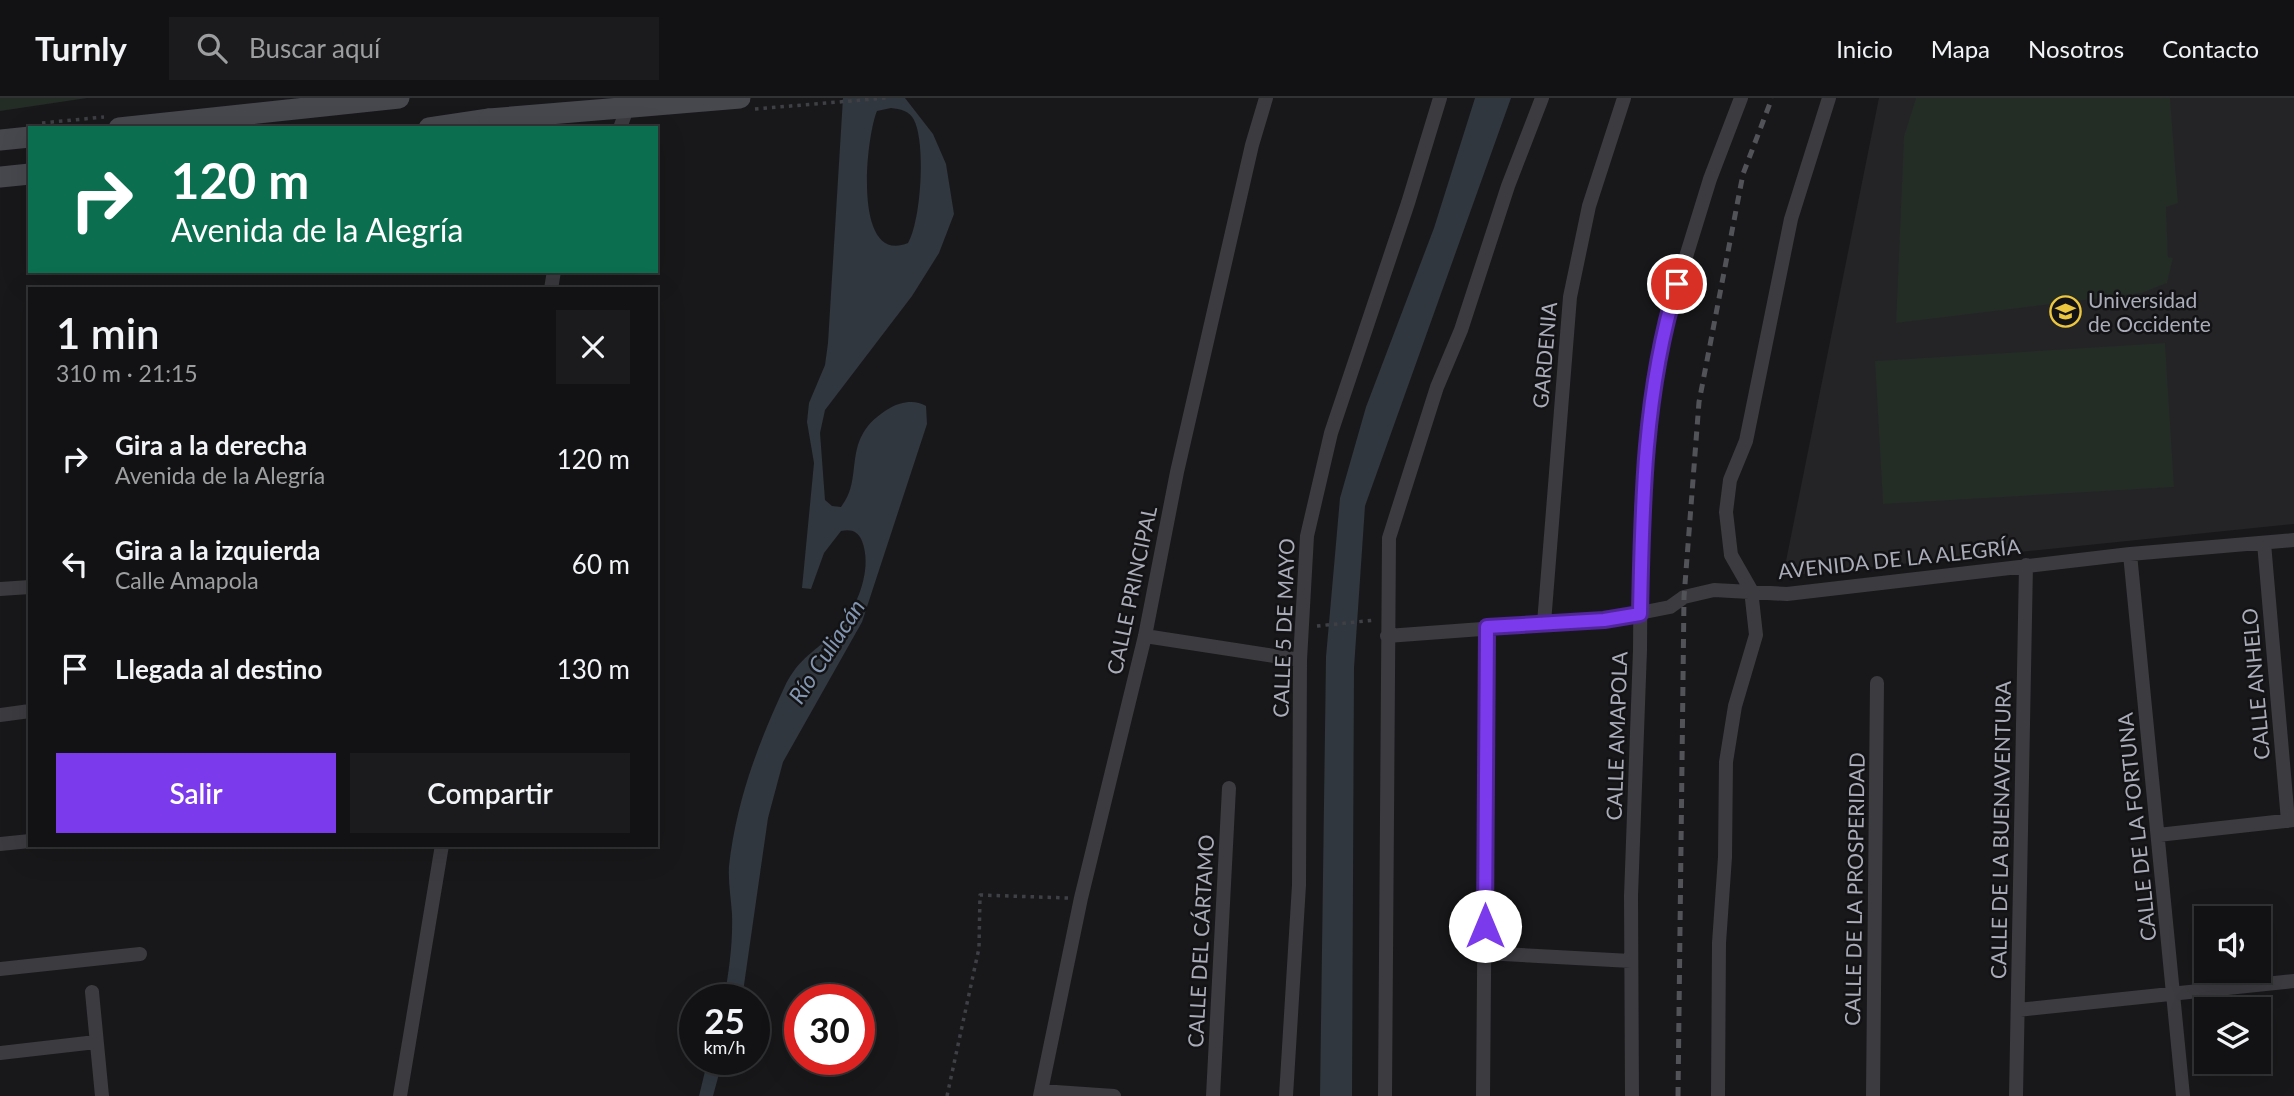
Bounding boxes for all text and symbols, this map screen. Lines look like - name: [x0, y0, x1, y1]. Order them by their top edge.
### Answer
- search box: [169, 17, 659, 80]
- text: Turnly: [35, 28, 127, 68]
- icon: search: [193, 29, 231, 67]
- text: Buscar aquí: [249, 32, 380, 64]
- text: Inicio: [1836, 34, 1893, 63]
- text: Mapa: [1931, 34, 1990, 63]
- text: Nosotros: [2028, 34, 2124, 63]
- text: Contacto: [2162, 34, 2259, 63]
- text: 120 m: [171, 151, 309, 209]
- icon: right: [56, 154, 147, 245]
- text: Avenida de la Alegría: [171, 210, 463, 249]
- pin: [1647, 254, 1707, 314]
- icon: arrive: [1658, 265, 1696, 303]
- place label: Universidad de Occidente: [2088, 287, 2211, 336]
- school or university icon: Universidad de Occidente: [2048, 294, 2082, 328]
- street label: GARDENIA: [1527, 300, 1561, 409]
- text: 1 min: [56, 308, 160, 358]
- button: close: [556, 310, 630, 384]
- text: 310 m · 21:15: [56, 359, 198, 387]
- text: Gira a la derecha: [115, 429, 307, 461]
- icon: right: [56, 440, 94, 478]
- text: 120 m: [557, 443, 630, 475]
- text: Avenida de la Alegría: [115, 461, 325, 489]
- street label: CALLE PRINCIPAL: [1101, 503, 1161, 676]
- street label: AVENIDA DE LA ALEGRÍA: [1777, 533, 2022, 583]
- text: Gira a la izquierda: [115, 534, 321, 566]
- street label: CALLE 5 DE MAYO: [1267, 538, 1299, 718]
- icon: left: [56, 545, 94, 583]
- text: 60 m: [572, 548, 630, 580]
- text: Calle Amapola: [115, 566, 259, 594]
- water label: Río Culiacán: [782, 594, 870, 708]
- street label: CALLE ANHELO: [2236, 607, 2274, 761]
- icon: arrive: [56, 650, 94, 688]
- street label: CALLE AMAPOLA: [1601, 650, 1631, 821]
- text: Llegada al destino: [115, 653, 322, 685]
- text: 130 m: [557, 653, 630, 685]
- street label: CALLE DE LA BUENAVENTURA: [1985, 680, 2015, 979]
- street label: CALLE DE LA FORTUNA: [2111, 711, 2160, 943]
- street label: CALLE DE LA PROSPERIDAD: [1839, 752, 1869, 1026]
- button: Salir: [56, 753, 336, 833]
- button: Compartir: [350, 753, 630, 833]
- street label: CALLE DEL CÁRTAMO: [1182, 834, 1218, 1048]
- position arrow: [1448, 889, 1522, 963]
- map controls: [2194, 906, 2271, 1074]
- button: sound: [2194, 906, 2271, 983]
- speed limit sign: 30: [784, 984, 875, 1075]
- button: layers: [2194, 997, 2271, 1074]
- text: 25: [704, 999, 745, 1041]
- text: km/h: [703, 1036, 746, 1058]

